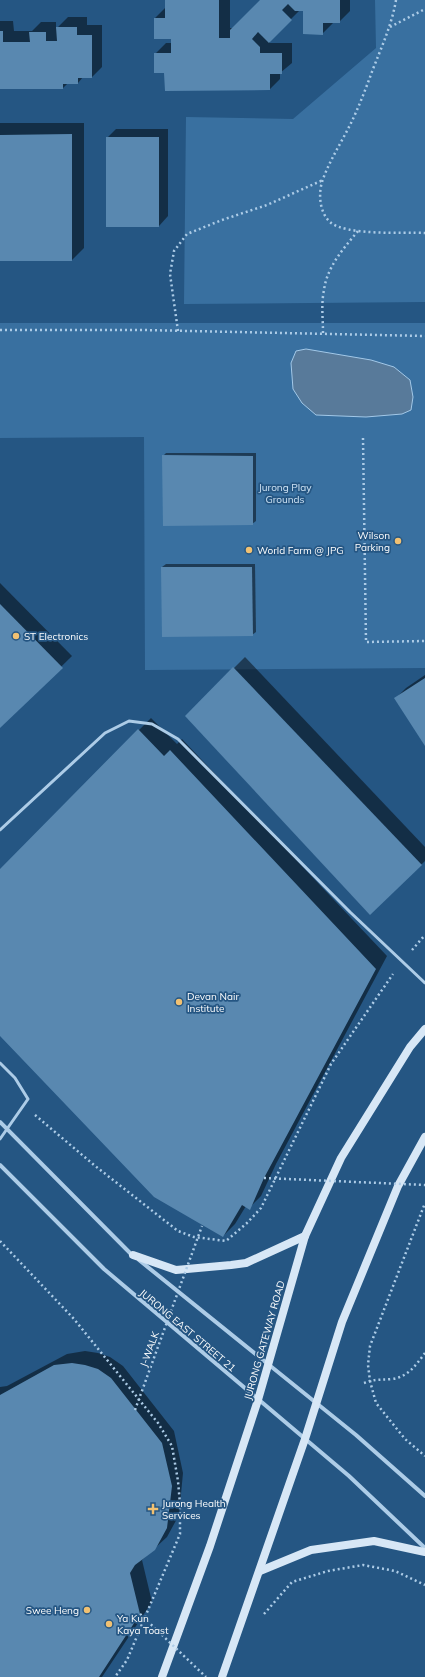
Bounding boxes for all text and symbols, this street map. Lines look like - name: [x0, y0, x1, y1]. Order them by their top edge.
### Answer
- park label: Jurong Play Grounds: [259, 481, 312, 506]
- place label: Wilson Parking: [355, 529, 390, 554]
- marker: Wilson Parking: [393, 536, 403, 546]
- place label: World Farm @ JPG: [257, 544, 344, 557]
- marker: World Farm @ JPG: [244, 545, 254, 555]
- place label: ST Electronics: [24, 630, 88, 643]
- marker: ST Electronics: [11, 631, 21, 641]
- place label: Devan Nair Institute: [187, 990, 239, 1015]
- marker: Devan Nair Institute: [174, 997, 184, 1007]
- street label: JURONG GATEWAY ROAD: [241, 1279, 288, 1401]
- street label: JURONG EAST STREET 21: [137, 1286, 238, 1374]
- street label: J-WALK: [137, 1329, 162, 1369]
- place label: Jurong Health Services: [162, 1497, 226, 1522]
- marker: Jurong Health Services: [147, 1503, 159, 1515]
- place label: Swee Heng: [26, 1604, 79, 1617]
- marker: Swee Heng: [82, 1605, 92, 1615]
- place label: Ya Kun Kaya Toast: [116, 1612, 169, 1637]
- marker: Ya Kun Kaya Toast: [104, 1619, 114, 1629]

